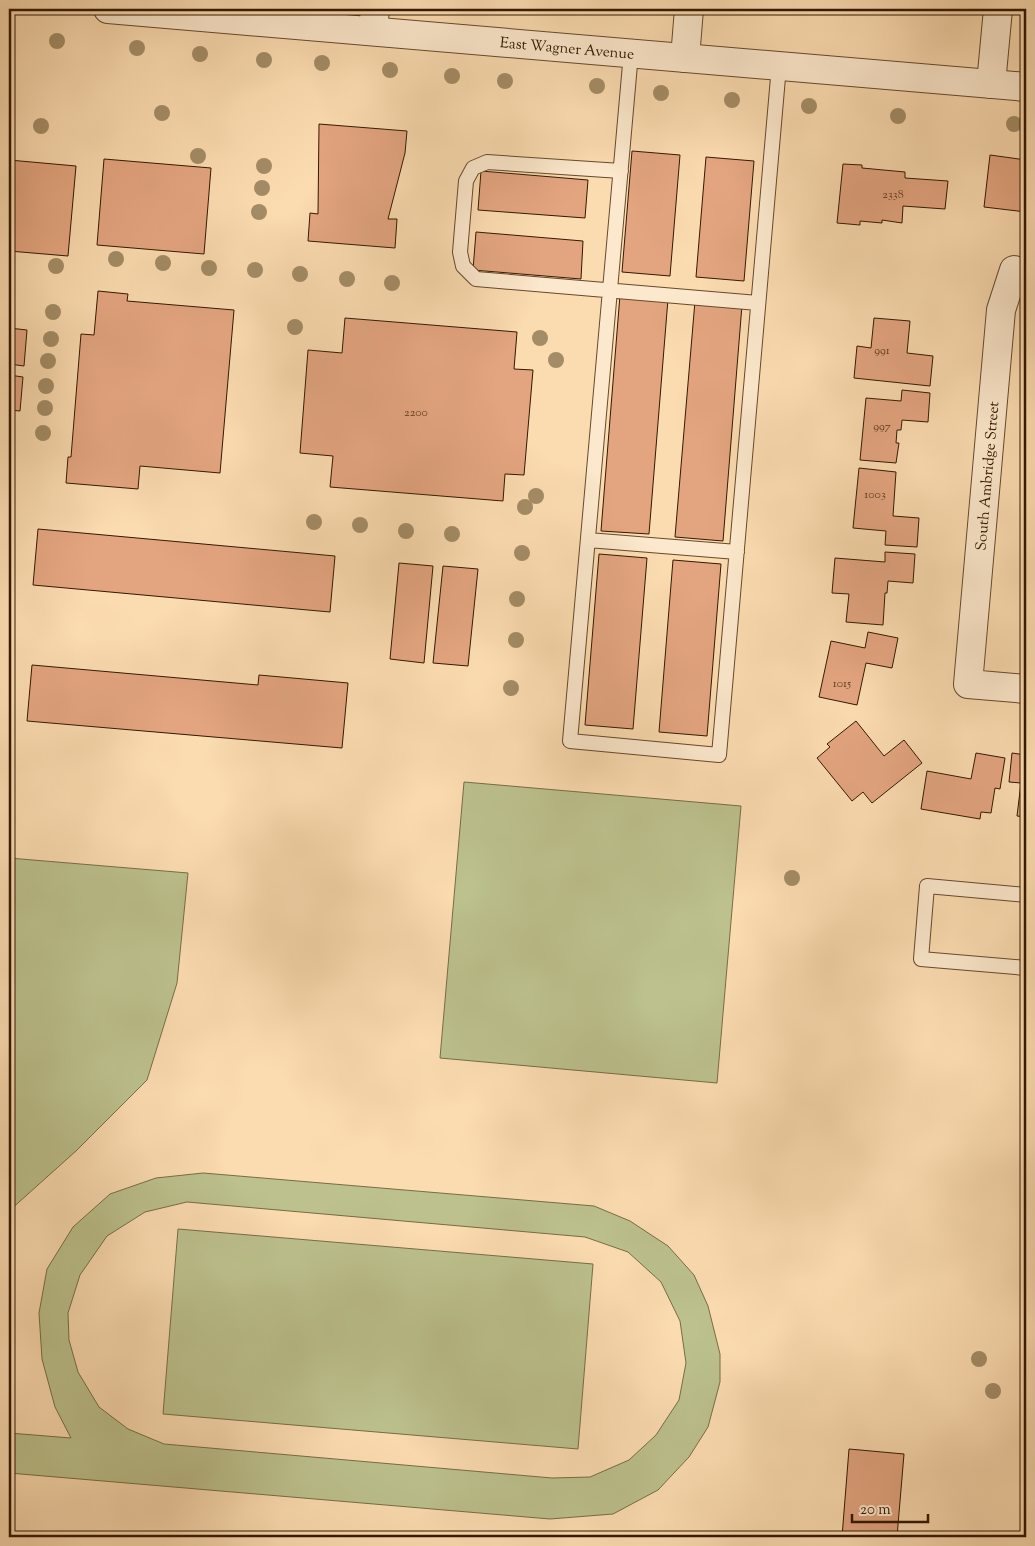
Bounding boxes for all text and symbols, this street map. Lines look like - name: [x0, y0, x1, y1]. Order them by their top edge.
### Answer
- street label: East Wagner Avenue: [499, 33, 635, 66]
- house number: 2338: [882, 186, 904, 204]
- house number: 991: [874, 342, 890, 360]
- street label: South Ambridge Street: [972, 401, 1005, 552]
- house number: 2200: [404, 404, 428, 422]
- house number: 997: [873, 418, 891, 436]
- house number: 1003: [864, 486, 886, 504]
- house number: 1015: [833, 675, 851, 693]
- scale bar: [852, 1491, 929, 1523]
- text: 20 m: [860, 1500, 891, 1521]

